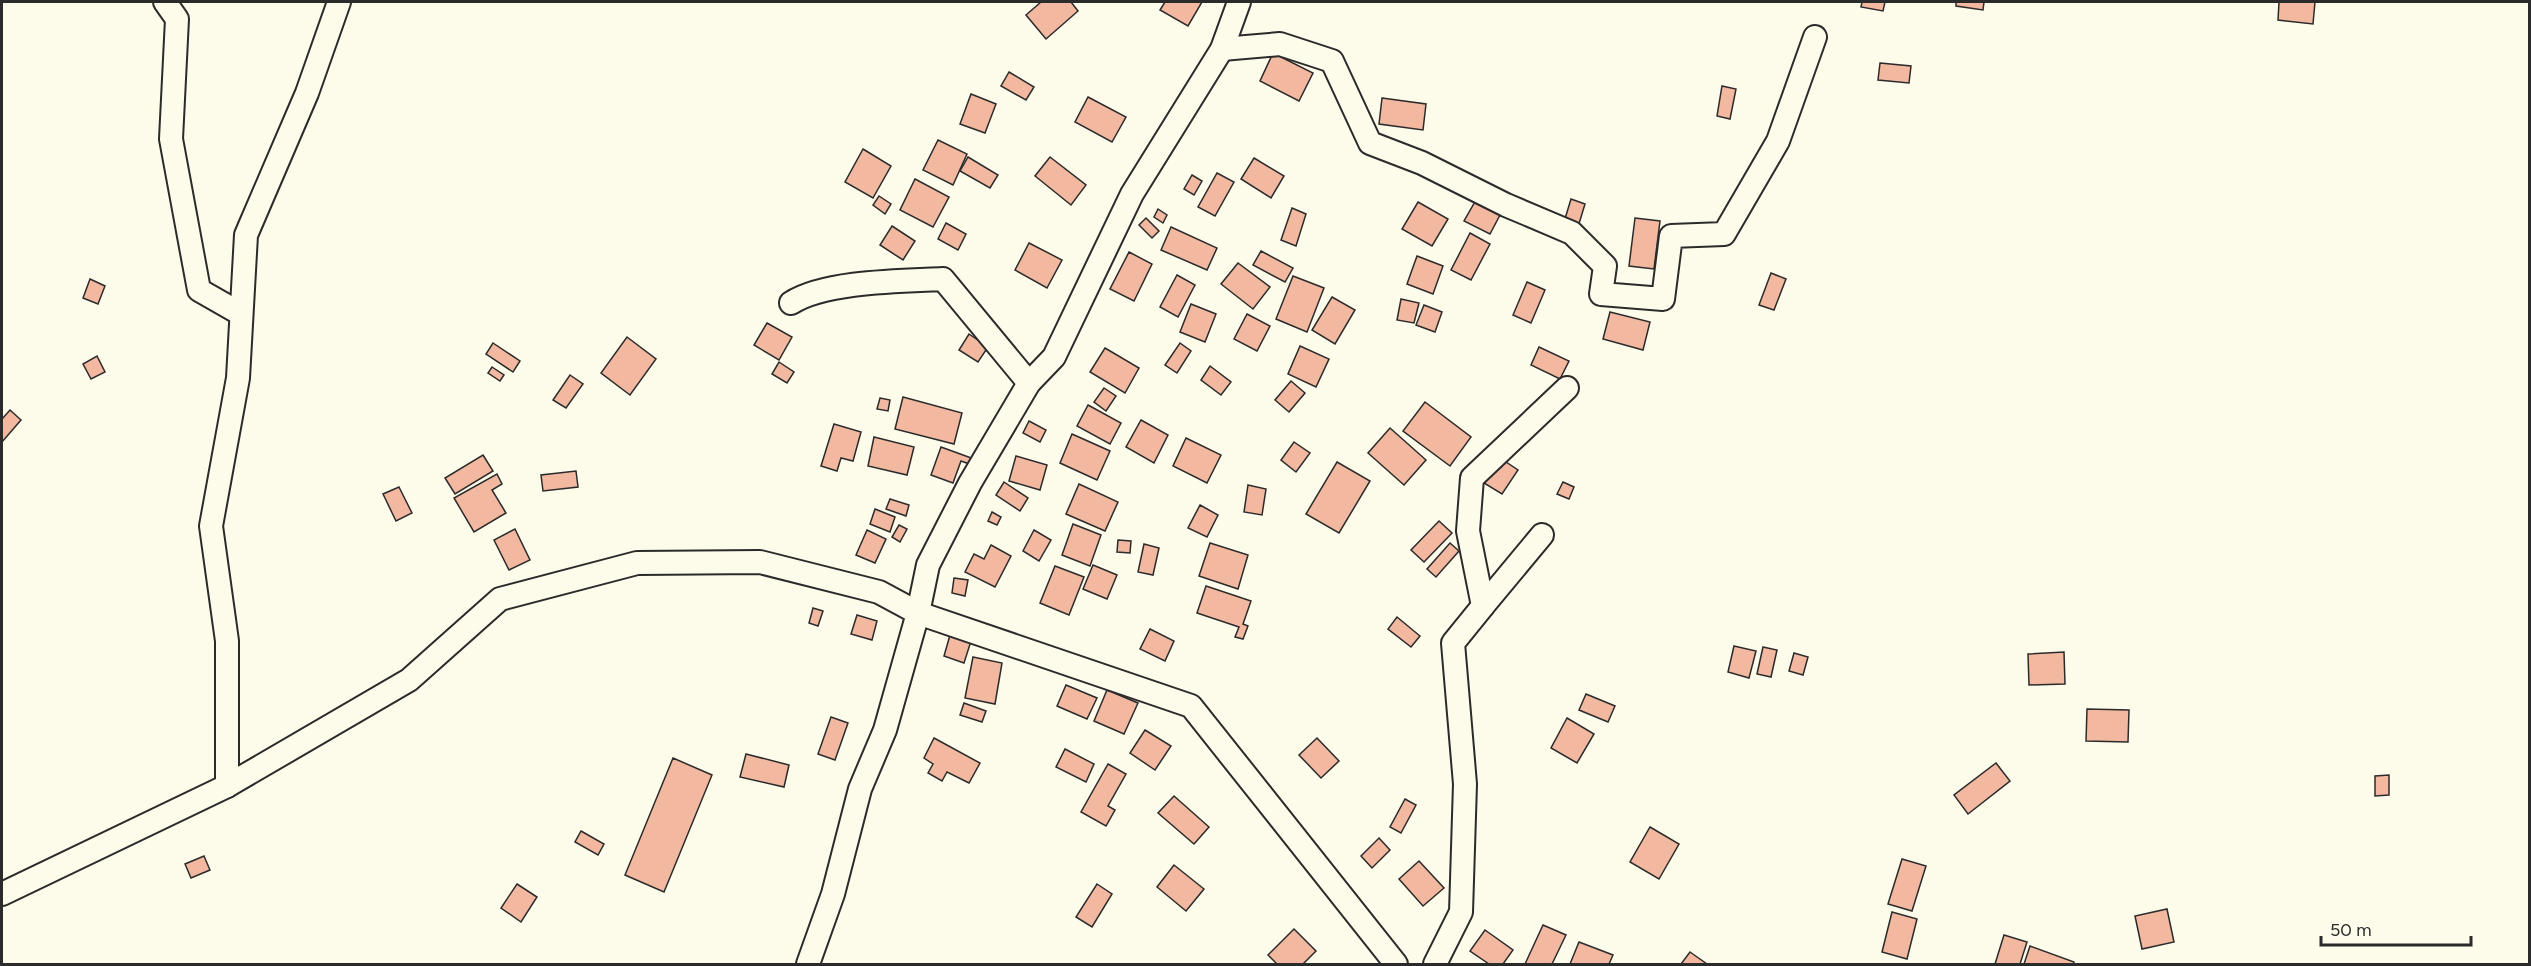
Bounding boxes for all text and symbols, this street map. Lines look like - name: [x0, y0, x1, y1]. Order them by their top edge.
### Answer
- scale bar: [2321, 909, 2471, 947]
- text: 50 m: [2330, 919, 2372, 941]

